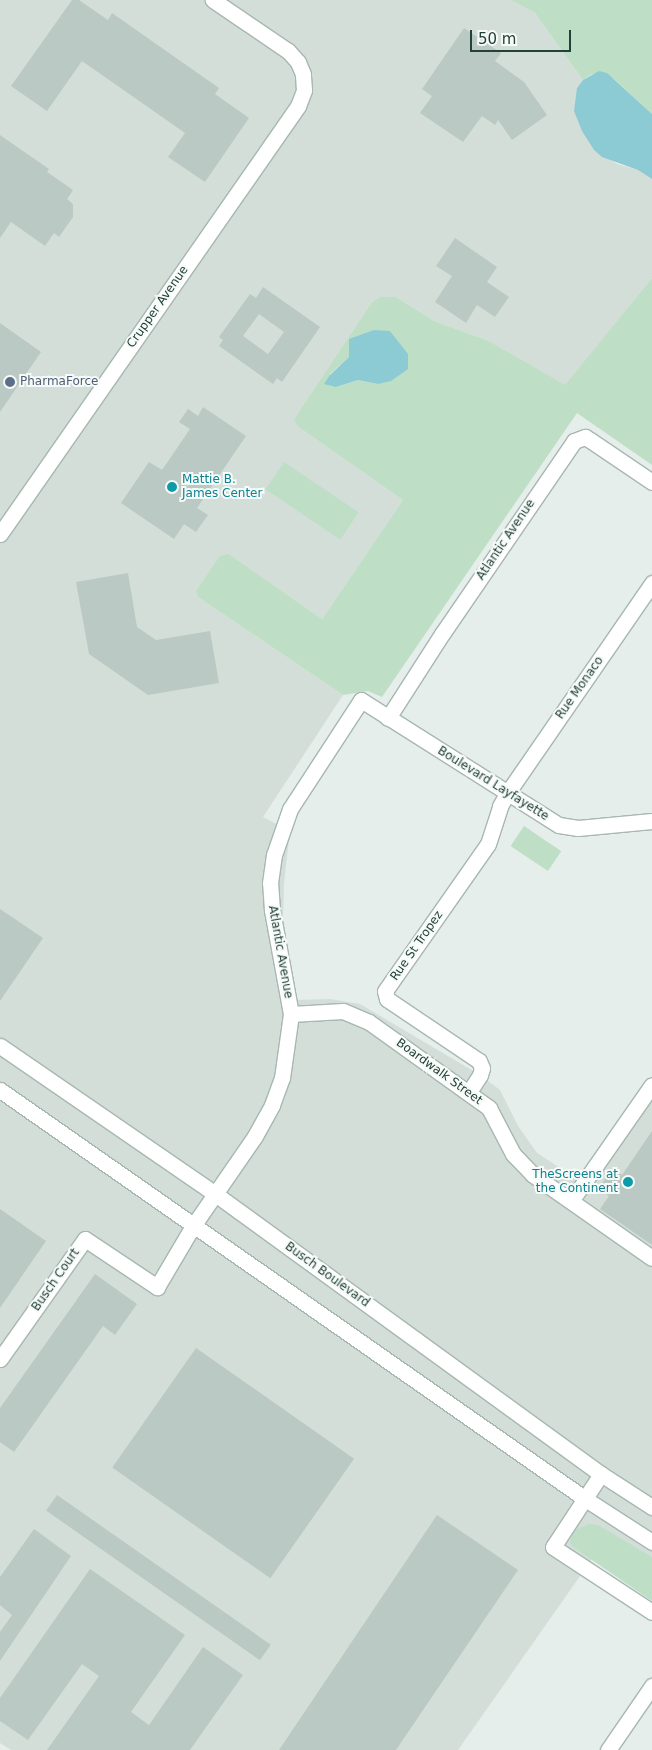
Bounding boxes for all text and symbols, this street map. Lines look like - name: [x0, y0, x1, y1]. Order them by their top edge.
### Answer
- scale bar: [472, 20, 573, 52]
- text: 50 m: [478, 30, 516, 48]
- street label: Crupper Avenue: [124, 263, 192, 351]
- place label: PharmaForce: [20, 375, 98, 389]
- marker: PharmaForce: [4, 376, 16, 388]
- place label: Mattie B. James Center: [182, 473, 262, 501]
- marker: Mattie B. James Center: [166, 481, 178, 493]
- street label: Atlantic Avenue: [474, 497, 538, 583]
- street label: Rue Monaco: [553, 654, 607, 722]
- street label: Boulevard Layfayette: [435, 744, 551, 824]
- street label: Atlantic Avenue: [265, 904, 295, 1000]
- street label: Rue St Tropez: [388, 908, 446, 984]
- street label: Boardwalk Street: [393, 1036, 485, 1108]
- place label: TheScreens at the Continent: [532, 1168, 618, 1196]
- marker: TheScreens at the Continent: [622, 1176, 634, 1188]
- street label: Busch Boulevard: [282, 1240, 372, 1310]
- street label: Busch Court: [29, 1246, 83, 1314]

